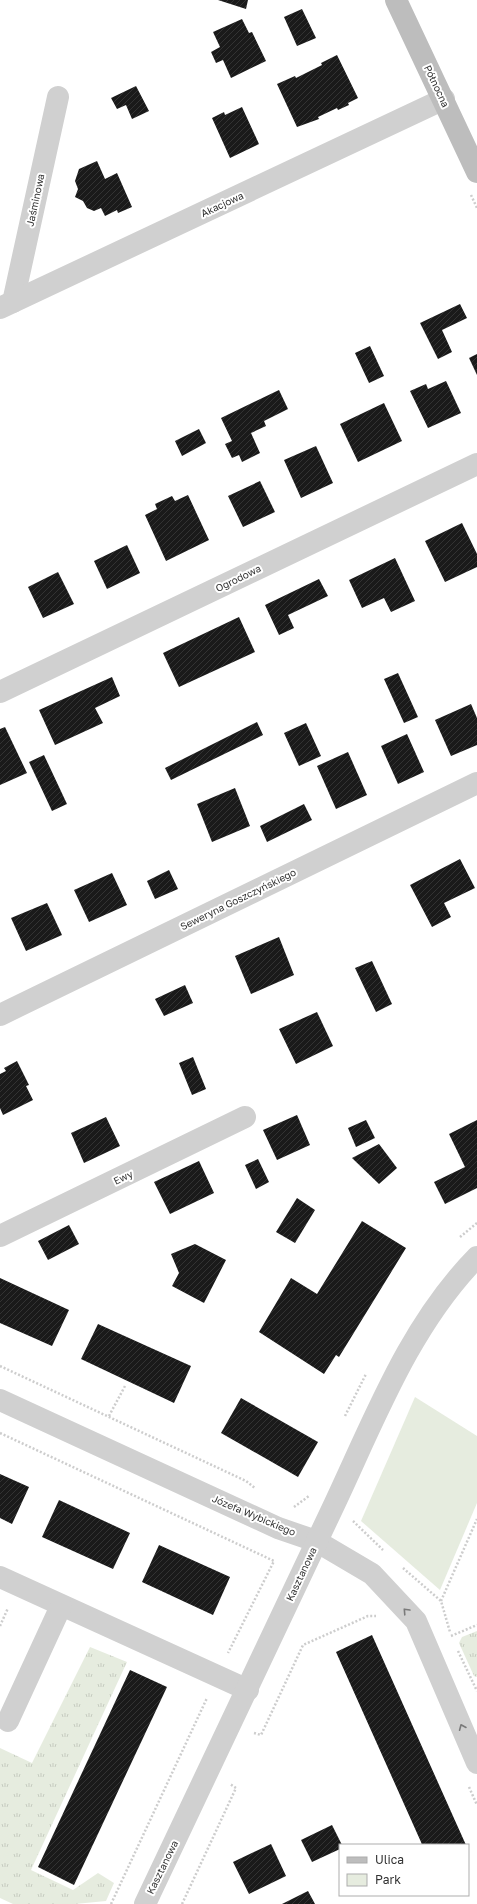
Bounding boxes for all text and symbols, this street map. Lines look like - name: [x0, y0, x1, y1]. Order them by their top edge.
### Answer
- street label: Północna: [422, 63, 452, 109]
- street label: Jaśminowa: [24, 173, 46, 227]
- street label: Akacjowa: [199, 189, 245, 219]
- street label: Ogrodowa: [213, 562, 263, 594]
- street label: Seweryna Goszczyńskiego: [178, 866, 298, 932]
- street label: Ewy: [111, 1167, 135, 1187]
- street label: Józefa Wybickiego: [210, 1492, 298, 1538]
- street label: Kasztanowa: [283, 1545, 319, 1603]
- one-way arrow: [403, 1608, 411, 1616]
- one-way arrow: [458, 1724, 466, 1731]
- street label: Kasztanowa: [144, 1838, 180, 1896]
- legend: [339, 1844, 469, 1896]
- text: Ulica: [375, 1852, 404, 1867]
- text: Park: [375, 1872, 401, 1887]

